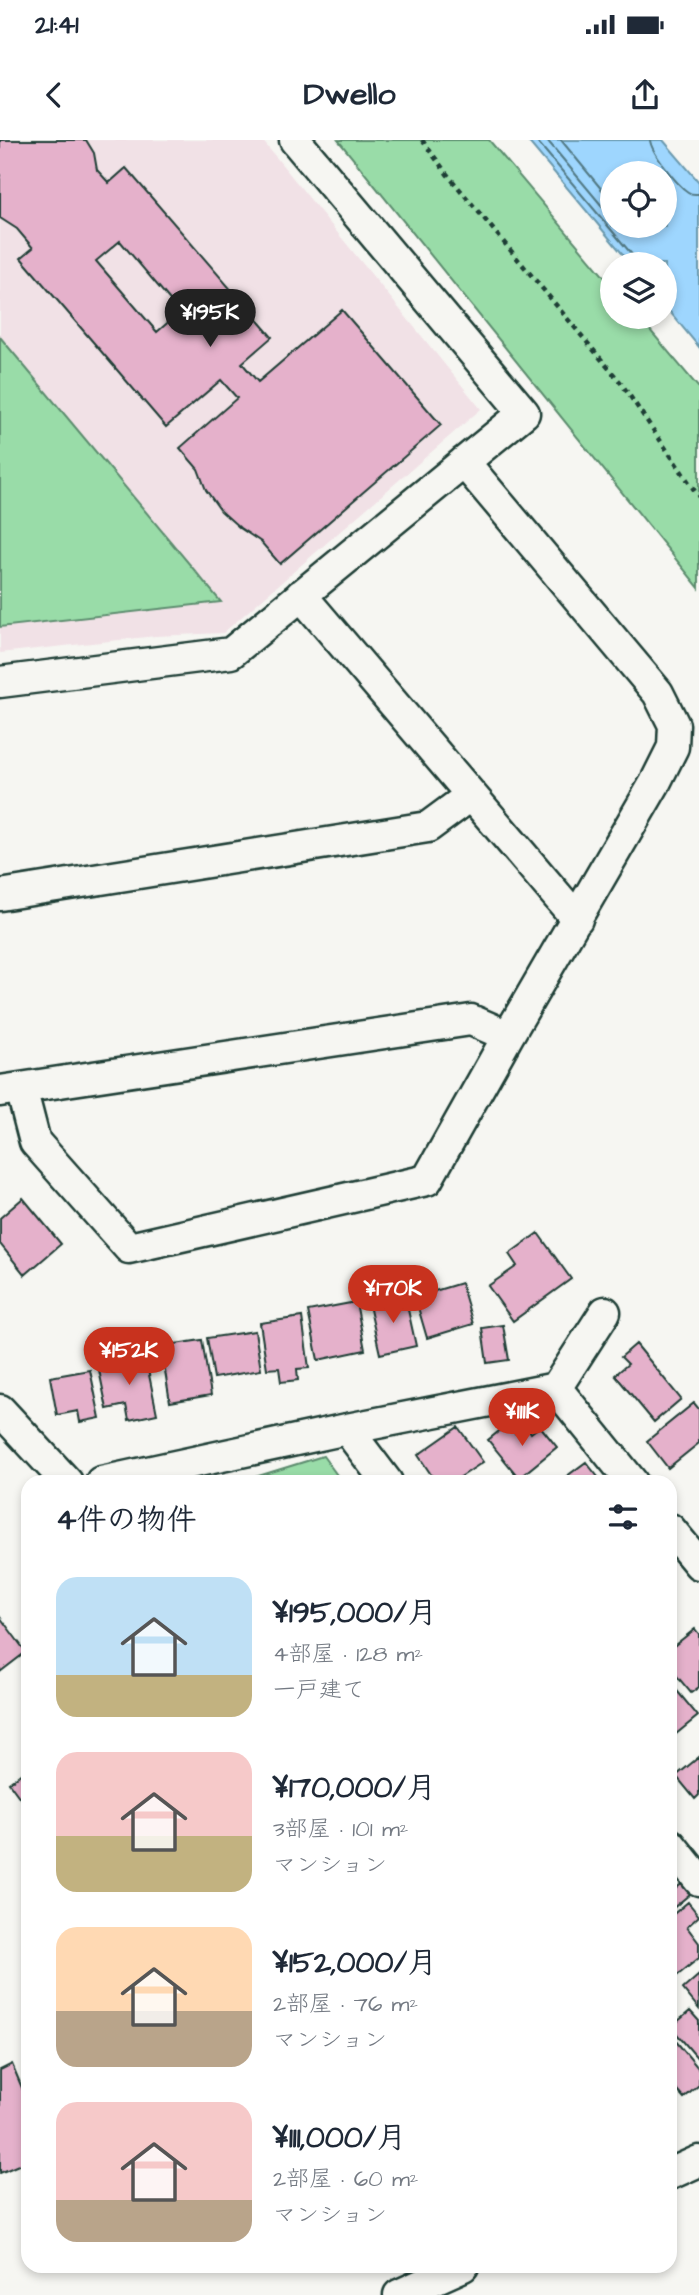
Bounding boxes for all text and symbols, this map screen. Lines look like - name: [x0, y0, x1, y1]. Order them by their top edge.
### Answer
- text: 21:41: [35, 7, 79, 43]
- text: Dwello: [304, 72, 396, 117]
- icon: back: [35, 76, 73, 114]
- icon: share: [626, 76, 664, 114]
- map controls: [600, 161, 677, 329]
- button: locate: [600, 161, 677, 238]
- button: layers: [600, 252, 677, 329]
- pin: ¥195K: [161, 290, 259, 349]
- text: ¥195K: [181, 296, 239, 328]
- pin: ¥170K: [344, 1266, 442, 1325]
- text: ¥170K: [364, 1272, 422, 1304]
- pin: ¥152K: [80, 1328, 178, 1387]
- text: ¥152K: [100, 1334, 158, 1366]
- pin: ¥111K: [473, 1388, 571, 1448]
- text: ¥111K: [504, 1395, 540, 1427]
- icon: filters: [604, 1498, 642, 1536]
- text: 4件の物件: [56, 1499, 196, 1541]
- text: ¥195,000/月: [273, 1592, 437, 1634]
- icon: home: [112, 1605, 196, 1689]
- text: 4部屋 · 128 m²: [273, 1638, 423, 1670]
- text: 一戸建て: [273, 1674, 365, 1706]
- text: ¥170,000/月: [273, 1767, 436, 1809]
- icon: home: [112, 1780, 196, 1864]
- text: 3部屋 · 101 m²: [273, 1813, 408, 1845]
- text: マンション: [273, 1849, 387, 1881]
- text: ¥152,000/月: [273, 1942, 437, 1984]
- icon: home: [112, 1955, 196, 2039]
- text: 2部屋 · 76 m²: [273, 1988, 418, 2020]
- text: マンション: [273, 2024, 387, 2056]
- text: ¥111,000/月: [273, 2117, 406, 2159]
- icon: home: [112, 2130, 196, 2214]
- text: 2部屋 · 60 m²: [273, 2163, 418, 2195]
- text: マンション: [273, 2199, 387, 2231]

